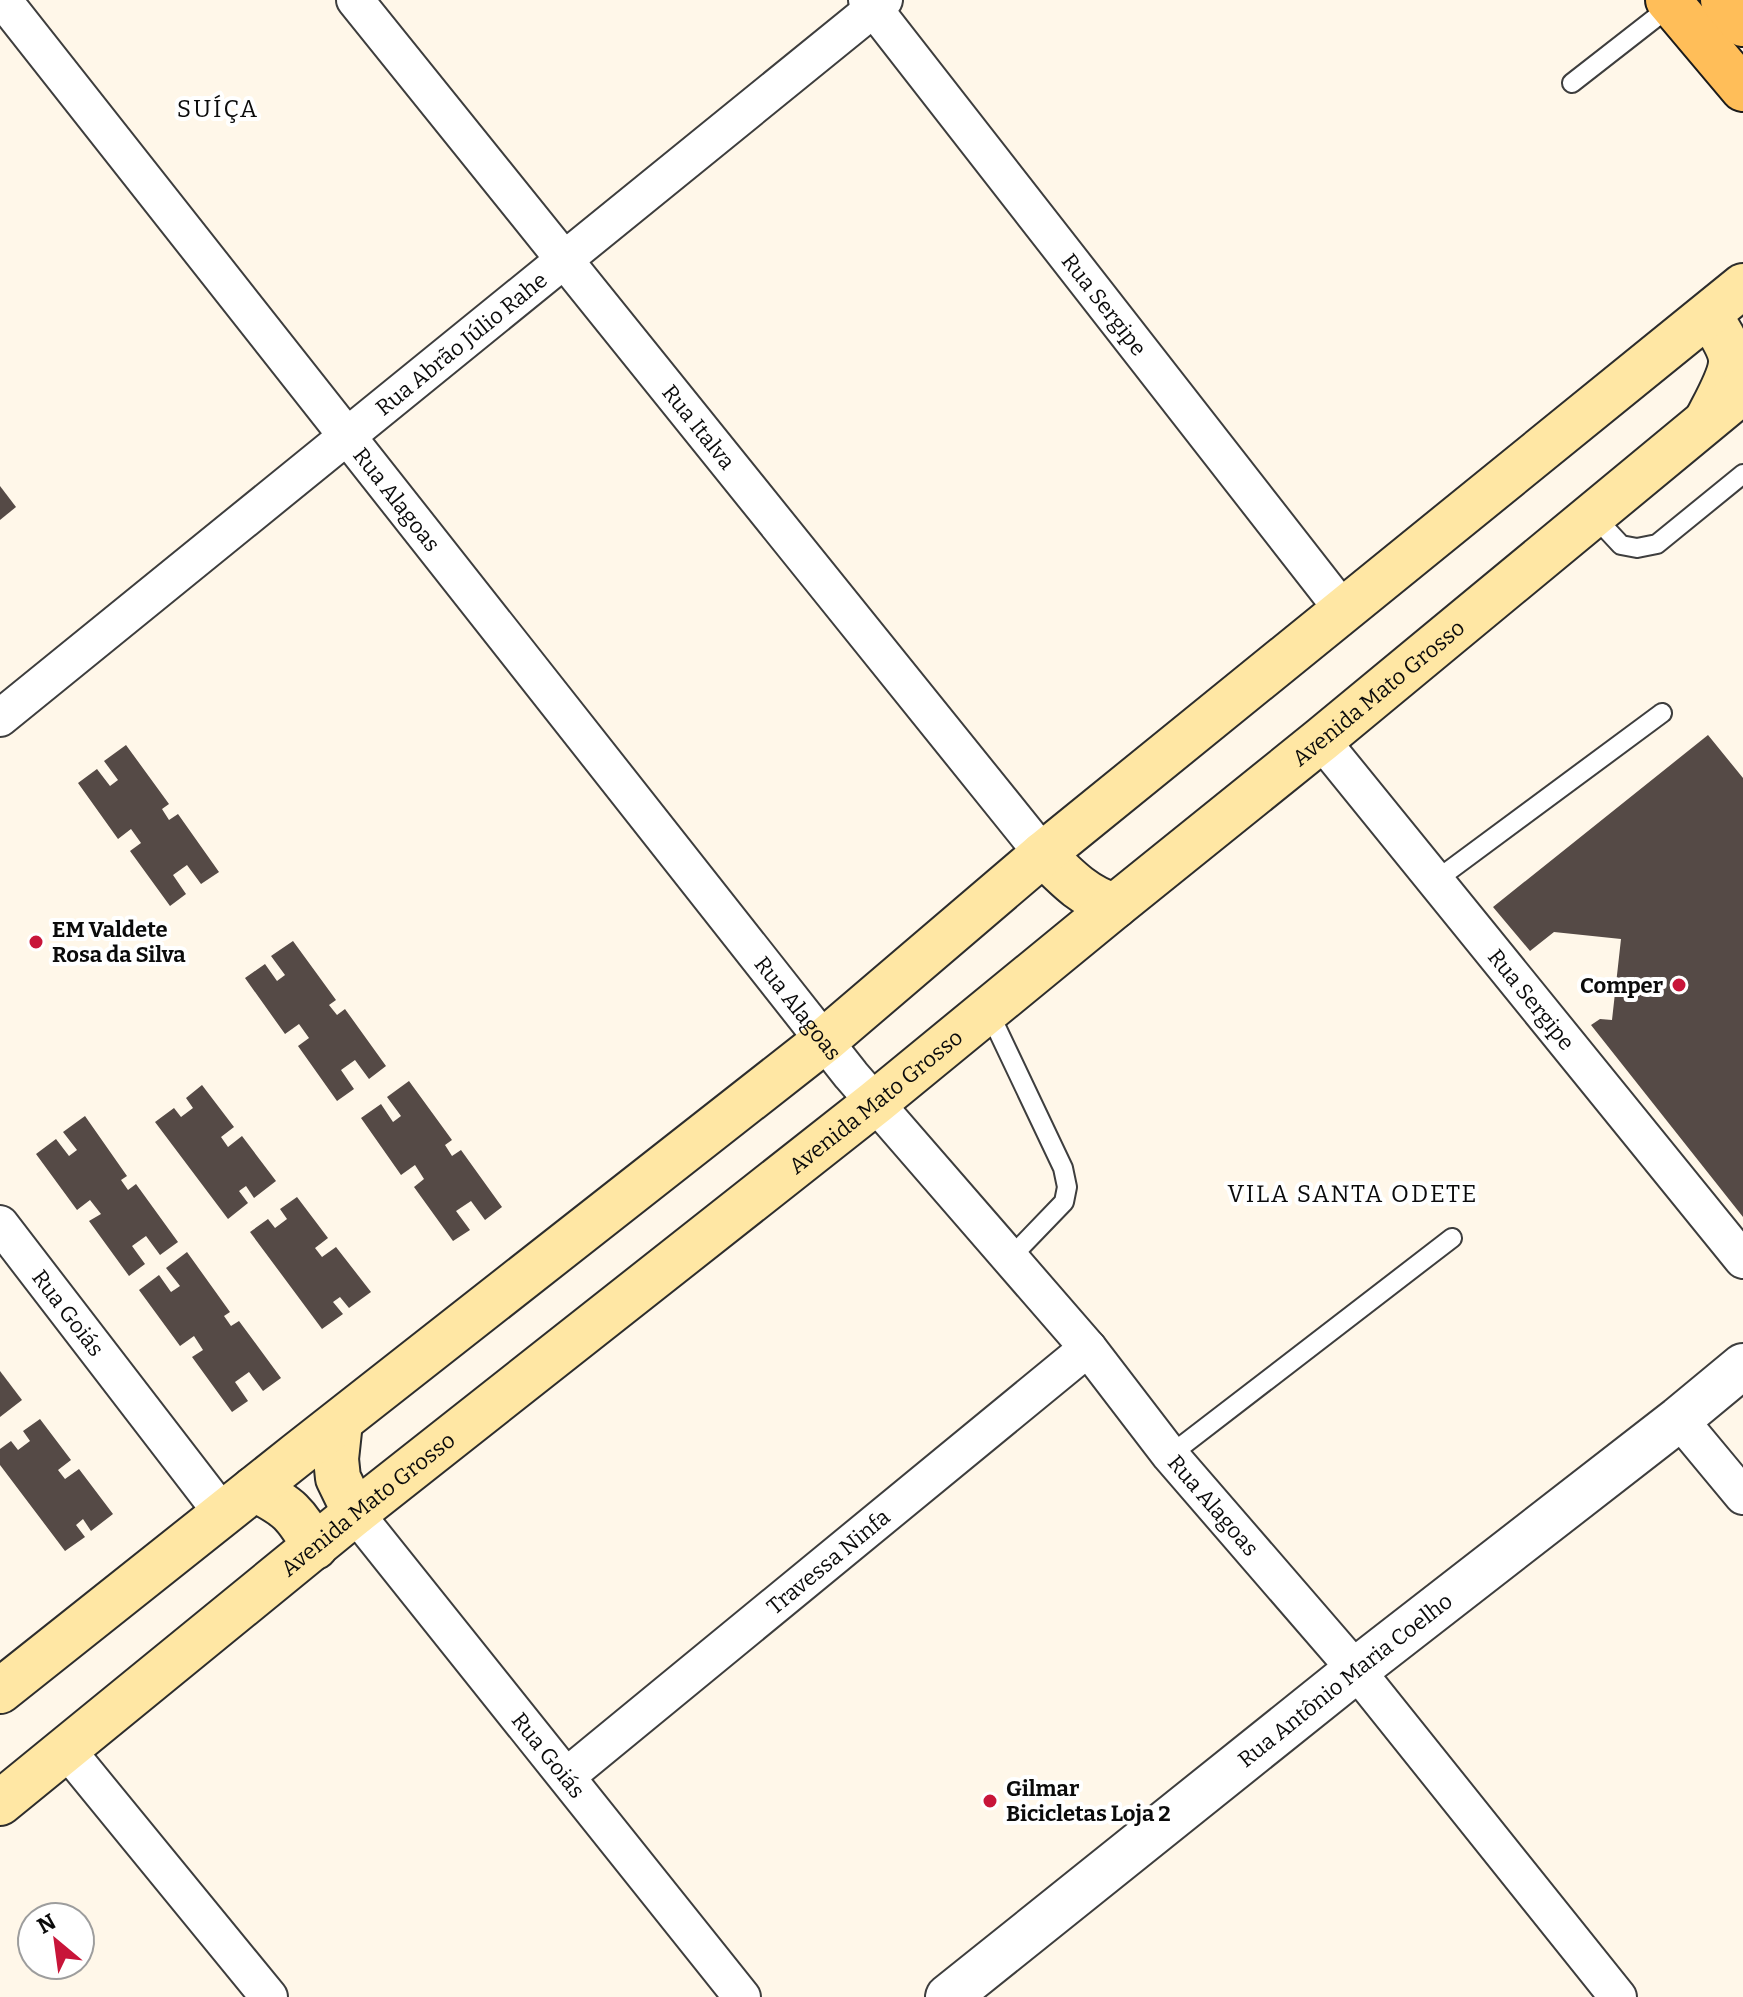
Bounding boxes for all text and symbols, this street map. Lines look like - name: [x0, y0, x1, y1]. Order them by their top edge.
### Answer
- district label: SUÍÇA: [177, 94, 259, 123]
- street label: Rua Sergipe: [1056, 248, 1153, 361]
- street label: Rua Abrão Júlio Rahe: [370, 266, 552, 421]
- street label: Rua Italva: [657, 379, 741, 474]
- street label: Rua Alagoas: [348, 442, 446, 557]
- street label: Avenida Mato Grosso: [1287, 614, 1470, 771]
- place label: EM Valdete Rosa da Silva: [52, 916, 186, 968]
- marker: EM Valdete Rosa da Silva: [27, 933, 45, 951]
- street label: Rua Sergipe: [1482, 943, 1580, 1055]
- street label: Rua Alagoas: [749, 951, 847, 1065]
- place label: Comper: [1580, 972, 1664, 999]
- marker: Comper: [1670, 976, 1688, 994]
- street label: Avenida Mato Grosso: [783, 1023, 968, 1179]
- district label: VILA SANTA ODETE: [1228, 1180, 1478, 1208]
- street label: Rua Goiás: [27, 1264, 110, 1361]
- street label: Avenida Mato Grosso: [275, 1426, 460, 1582]
- street label: Rua Alagoas: [1162, 1449, 1265, 1561]
- street label: Travessa Ninfa: [761, 1503, 895, 1620]
- street label: Rua Antônio Maria Coelho: [1232, 1587, 1457, 1773]
- street label: Rua Goiás: [506, 1707, 591, 1803]
- place label: Gilmar Bicicletas Loja 2: [1006, 1775, 1171, 1827]
- marker: Gilmar Bicicletas Loja 2: [981, 1792, 999, 1810]
- north arrow: [16, 1901, 96, 1981]
- text: N: [33, 1908, 61, 1940]

